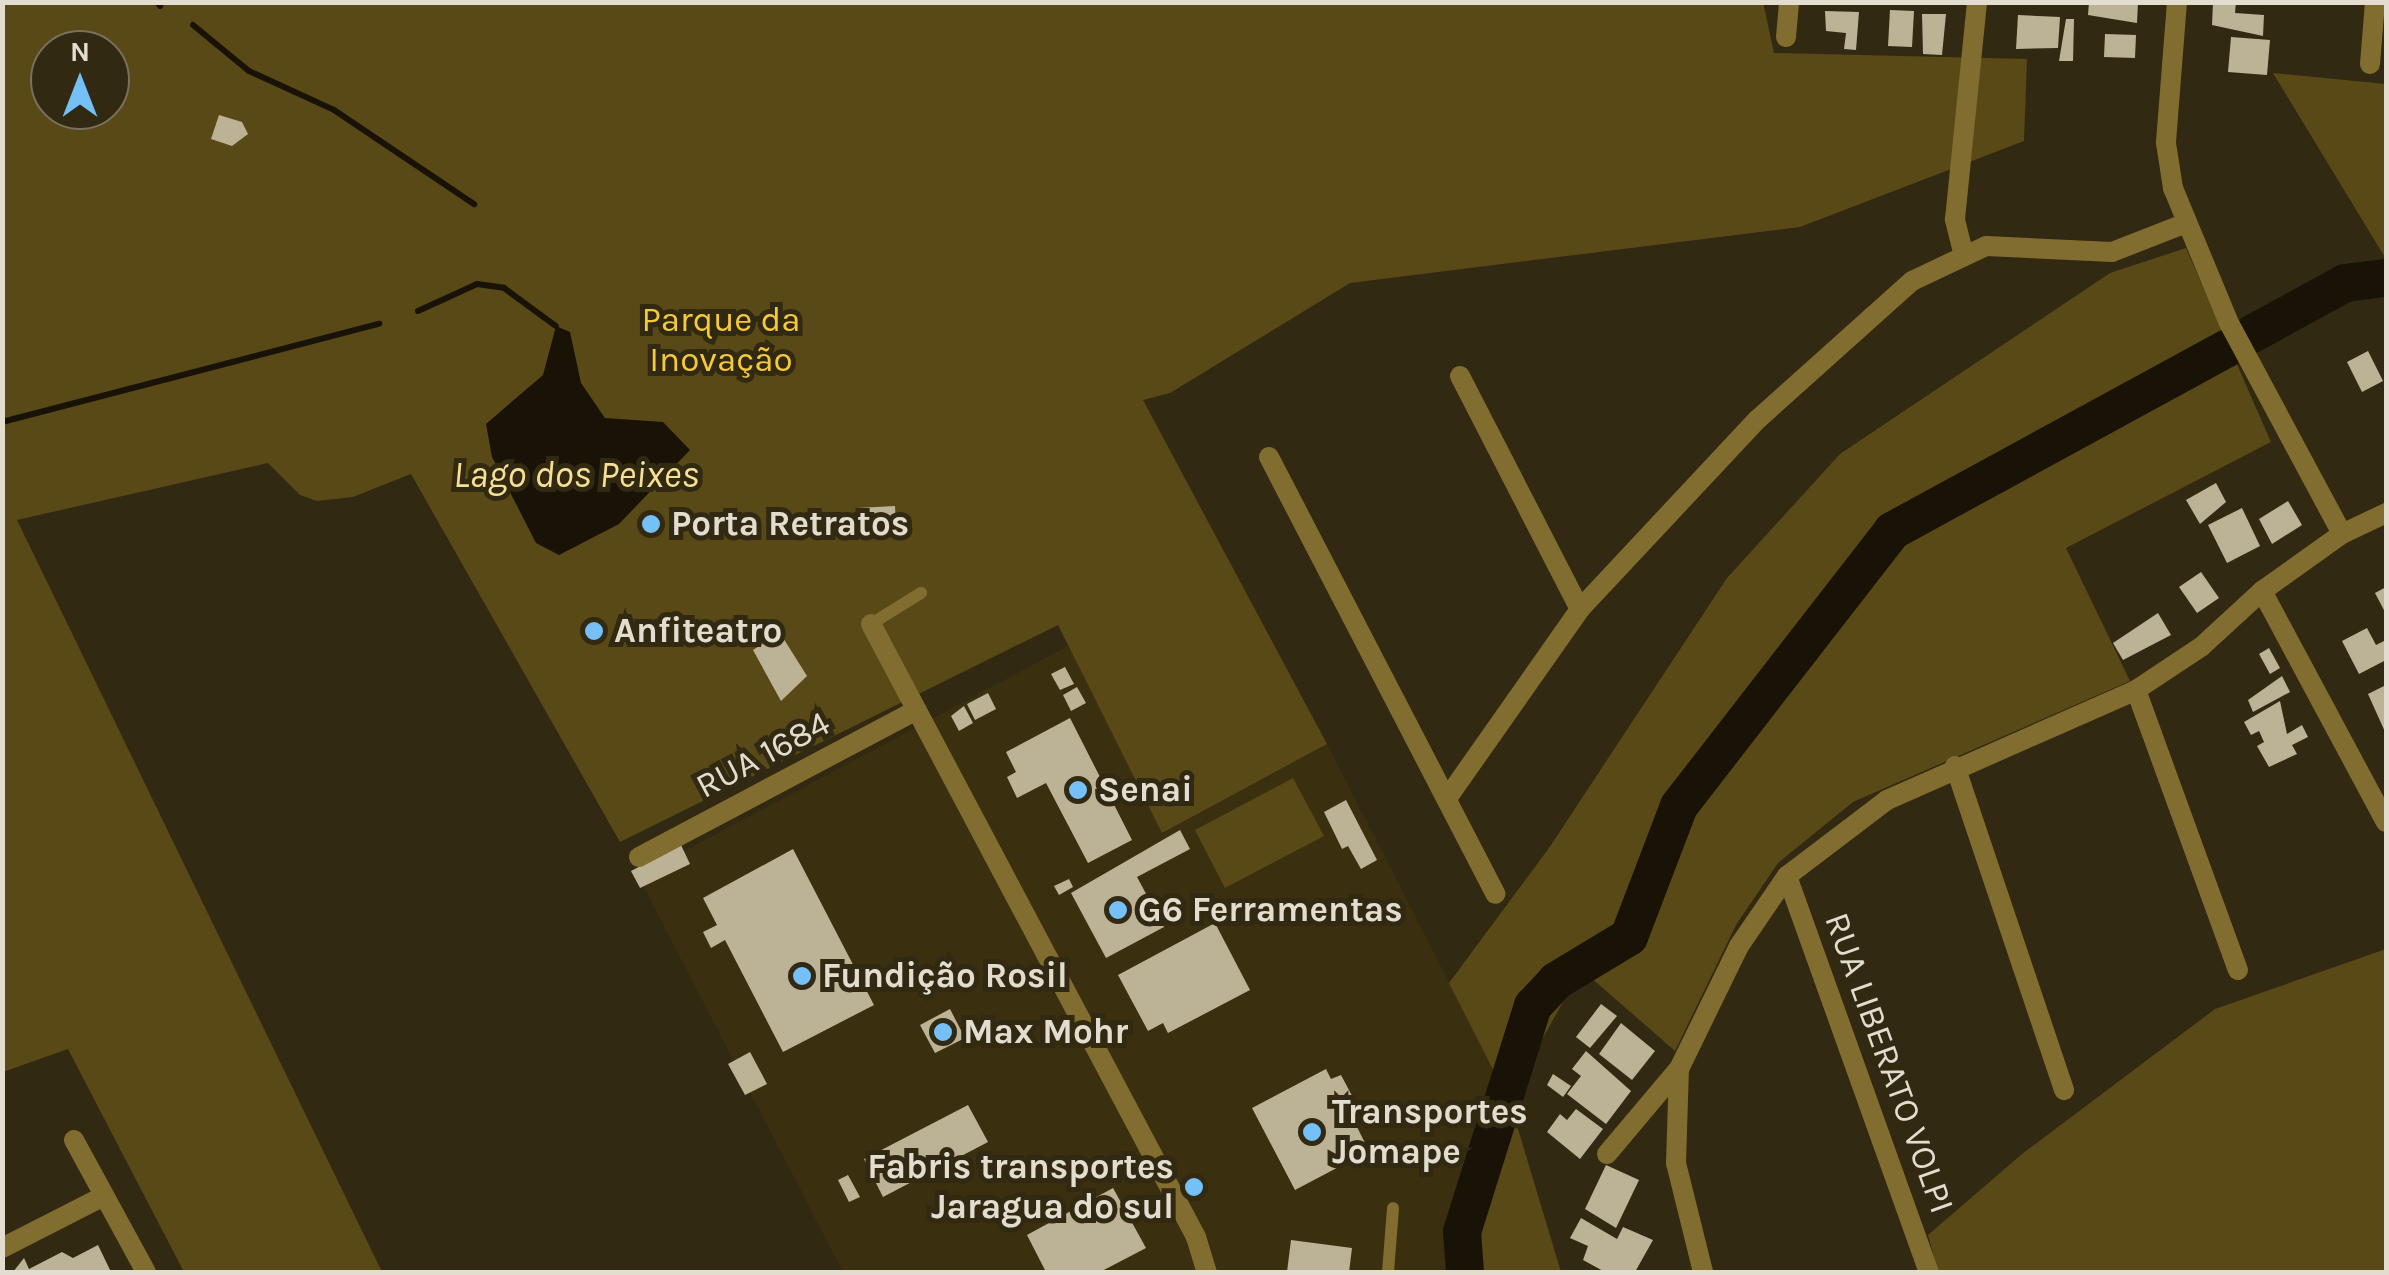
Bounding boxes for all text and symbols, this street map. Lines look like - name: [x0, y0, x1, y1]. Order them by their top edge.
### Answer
- north arrow: [30, 30, 130, 130]
- text: N: [70, 35, 90, 68]
- park label: Parque da Inovação: [641, 299, 801, 381]
- water label: Lago dos Peixes: [453, 452, 699, 498]
- place label: Porta Retratos: [671, 503, 909, 545]
- marker: Porta Retratos: [640, 513, 662, 535]
- place label: Anfiteatro: [614, 610, 782, 652]
- marker: Anfiteatro: [583, 620, 605, 642]
- street label: RUA 1684: [689, 702, 837, 808]
- place label: Senai: [1098, 769, 1193, 811]
- marker: Senai: [1067, 779, 1089, 801]
- place label: G6 Ferramentas: [1138, 889, 1403, 931]
- marker: G6 Ferramentas: [1107, 899, 1129, 921]
- street label: RUA LIBERATO VOLPI: [1815, 907, 1963, 1219]
- place label: Fundição Rosil: [822, 955, 1068, 997]
- marker: Fundição Rosil: [791, 965, 813, 987]
- place label: Max Mohr: [963, 1011, 1128, 1053]
- marker: Max Mohr: [932, 1021, 954, 1043]
- place label: Transportes Jomape: [1332, 1091, 1528, 1173]
- marker: Transportes Jomape: [1301, 1121, 1323, 1143]
- place label: Fabris transportes Jaragua do sul: [867, 1146, 1174, 1228]
- marker: Fabris transportes Jaragua do sul: [1183, 1176, 1205, 1198]

